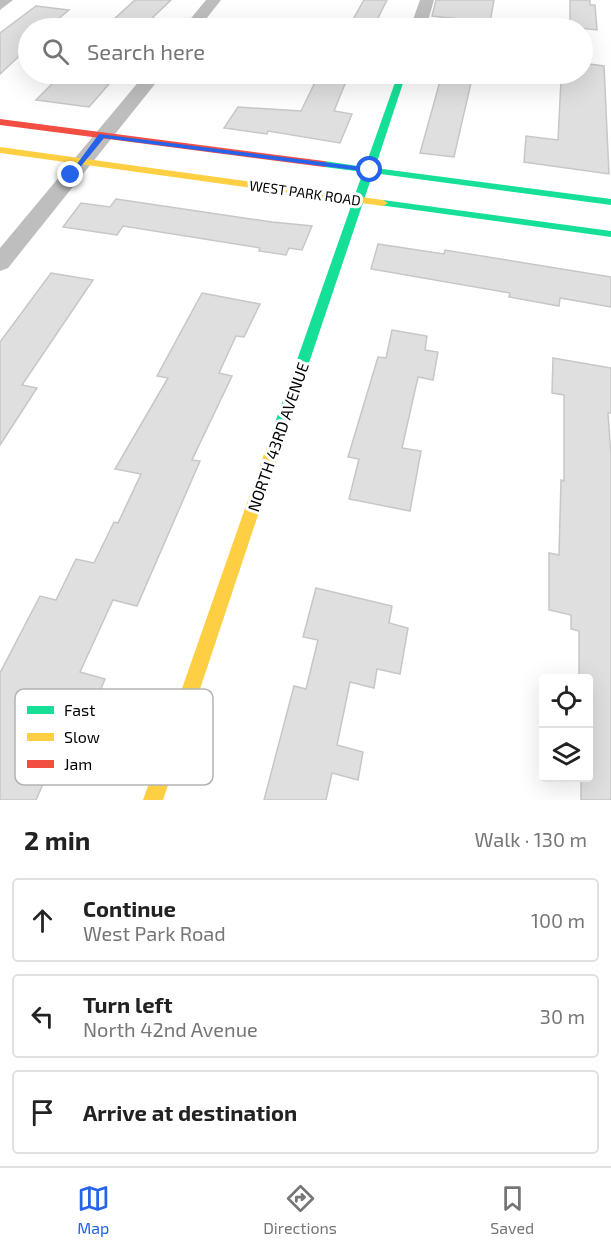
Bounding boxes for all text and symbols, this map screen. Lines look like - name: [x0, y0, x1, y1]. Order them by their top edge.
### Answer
- search box: [18, 18, 593, 84]
- icon: search: [39, 35, 72, 68]
- text: Search here: [87, 38, 205, 64]
- route start: [356, 156, 382, 182]
- route end: [57, 161, 83, 187]
- street label: WEST PARK ROAD: [248, 176, 362, 209]
- street label: NORTH 43RD AVENUE: [243, 360, 312, 514]
- map controls: [539, 674, 593, 782]
- button: locate: [539, 674, 593, 728]
- legend: [15, 689, 213, 785]
- text: Fast: [64, 700, 95, 719]
- text: Slow: [64, 727, 100, 746]
- button: layers: [539, 728, 593, 782]
- text: Jam: [64, 754, 92, 773]
- text: 2 min: [24, 824, 90, 855]
- text: Walk · 130 m: [475, 827, 587, 851]
- text: Continue: [83, 895, 176, 921]
- icon: ahead: [26, 904, 59, 937]
- text: 100 m: [531, 908, 585, 932]
- text: West Park Road: [83, 921, 226, 945]
- text: Turn left: [83, 991, 172, 1017]
- icon: left: [26, 1000, 59, 1033]
- text: 30 m: [540, 1004, 585, 1028]
- text: North 42nd Avenue: [83, 1017, 258, 1041]
- icon: arrive: [26, 1096, 59, 1129]
- text: Arrive at destination: [83, 1099, 297, 1125]
- tab: Map: [77, 1182, 110, 1237]
- tab: Directions: [263, 1182, 337, 1237]
- tab: Saved: [490, 1182, 534, 1237]

